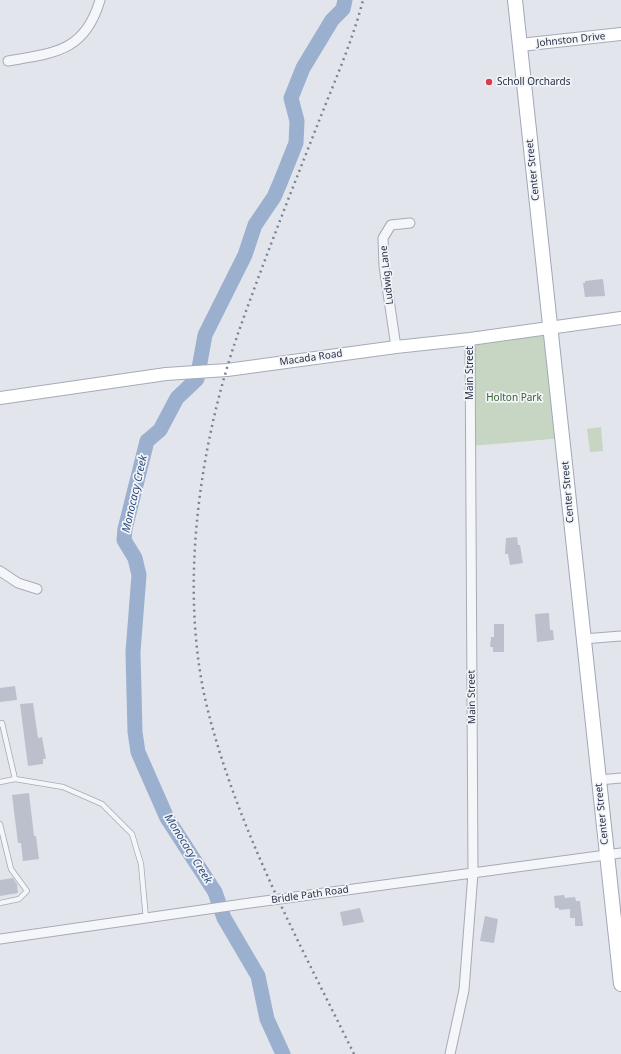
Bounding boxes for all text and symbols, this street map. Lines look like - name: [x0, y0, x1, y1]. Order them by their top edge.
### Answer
- street label: Johnston Drive: [536, 30, 606, 50]
- place label: Scholl Orchards: [497, 76, 570, 88]
- marker: Scholl Orchards: [484, 77, 494, 87]
- street label: Center Street: [524, 139, 542, 201]
- street label: Ludwig Lane: [378, 245, 396, 305]
- street label: Main Street: [464, 346, 476, 400]
- street label: Macada Road: [279, 348, 343, 368]
- park label: Holton Park: [486, 392, 542, 404]
- water label: Monocacy Creek: [120, 454, 150, 534]
- street label: Center Street: [559, 461, 577, 523]
- street label: Main Street: [466, 670, 478, 724]
- street label: Center Street: [593, 783, 611, 845]
- water label: Monocacy Creek: [161, 812, 215, 886]
- street label: Bridle Path Road: [270, 884, 350, 906]

